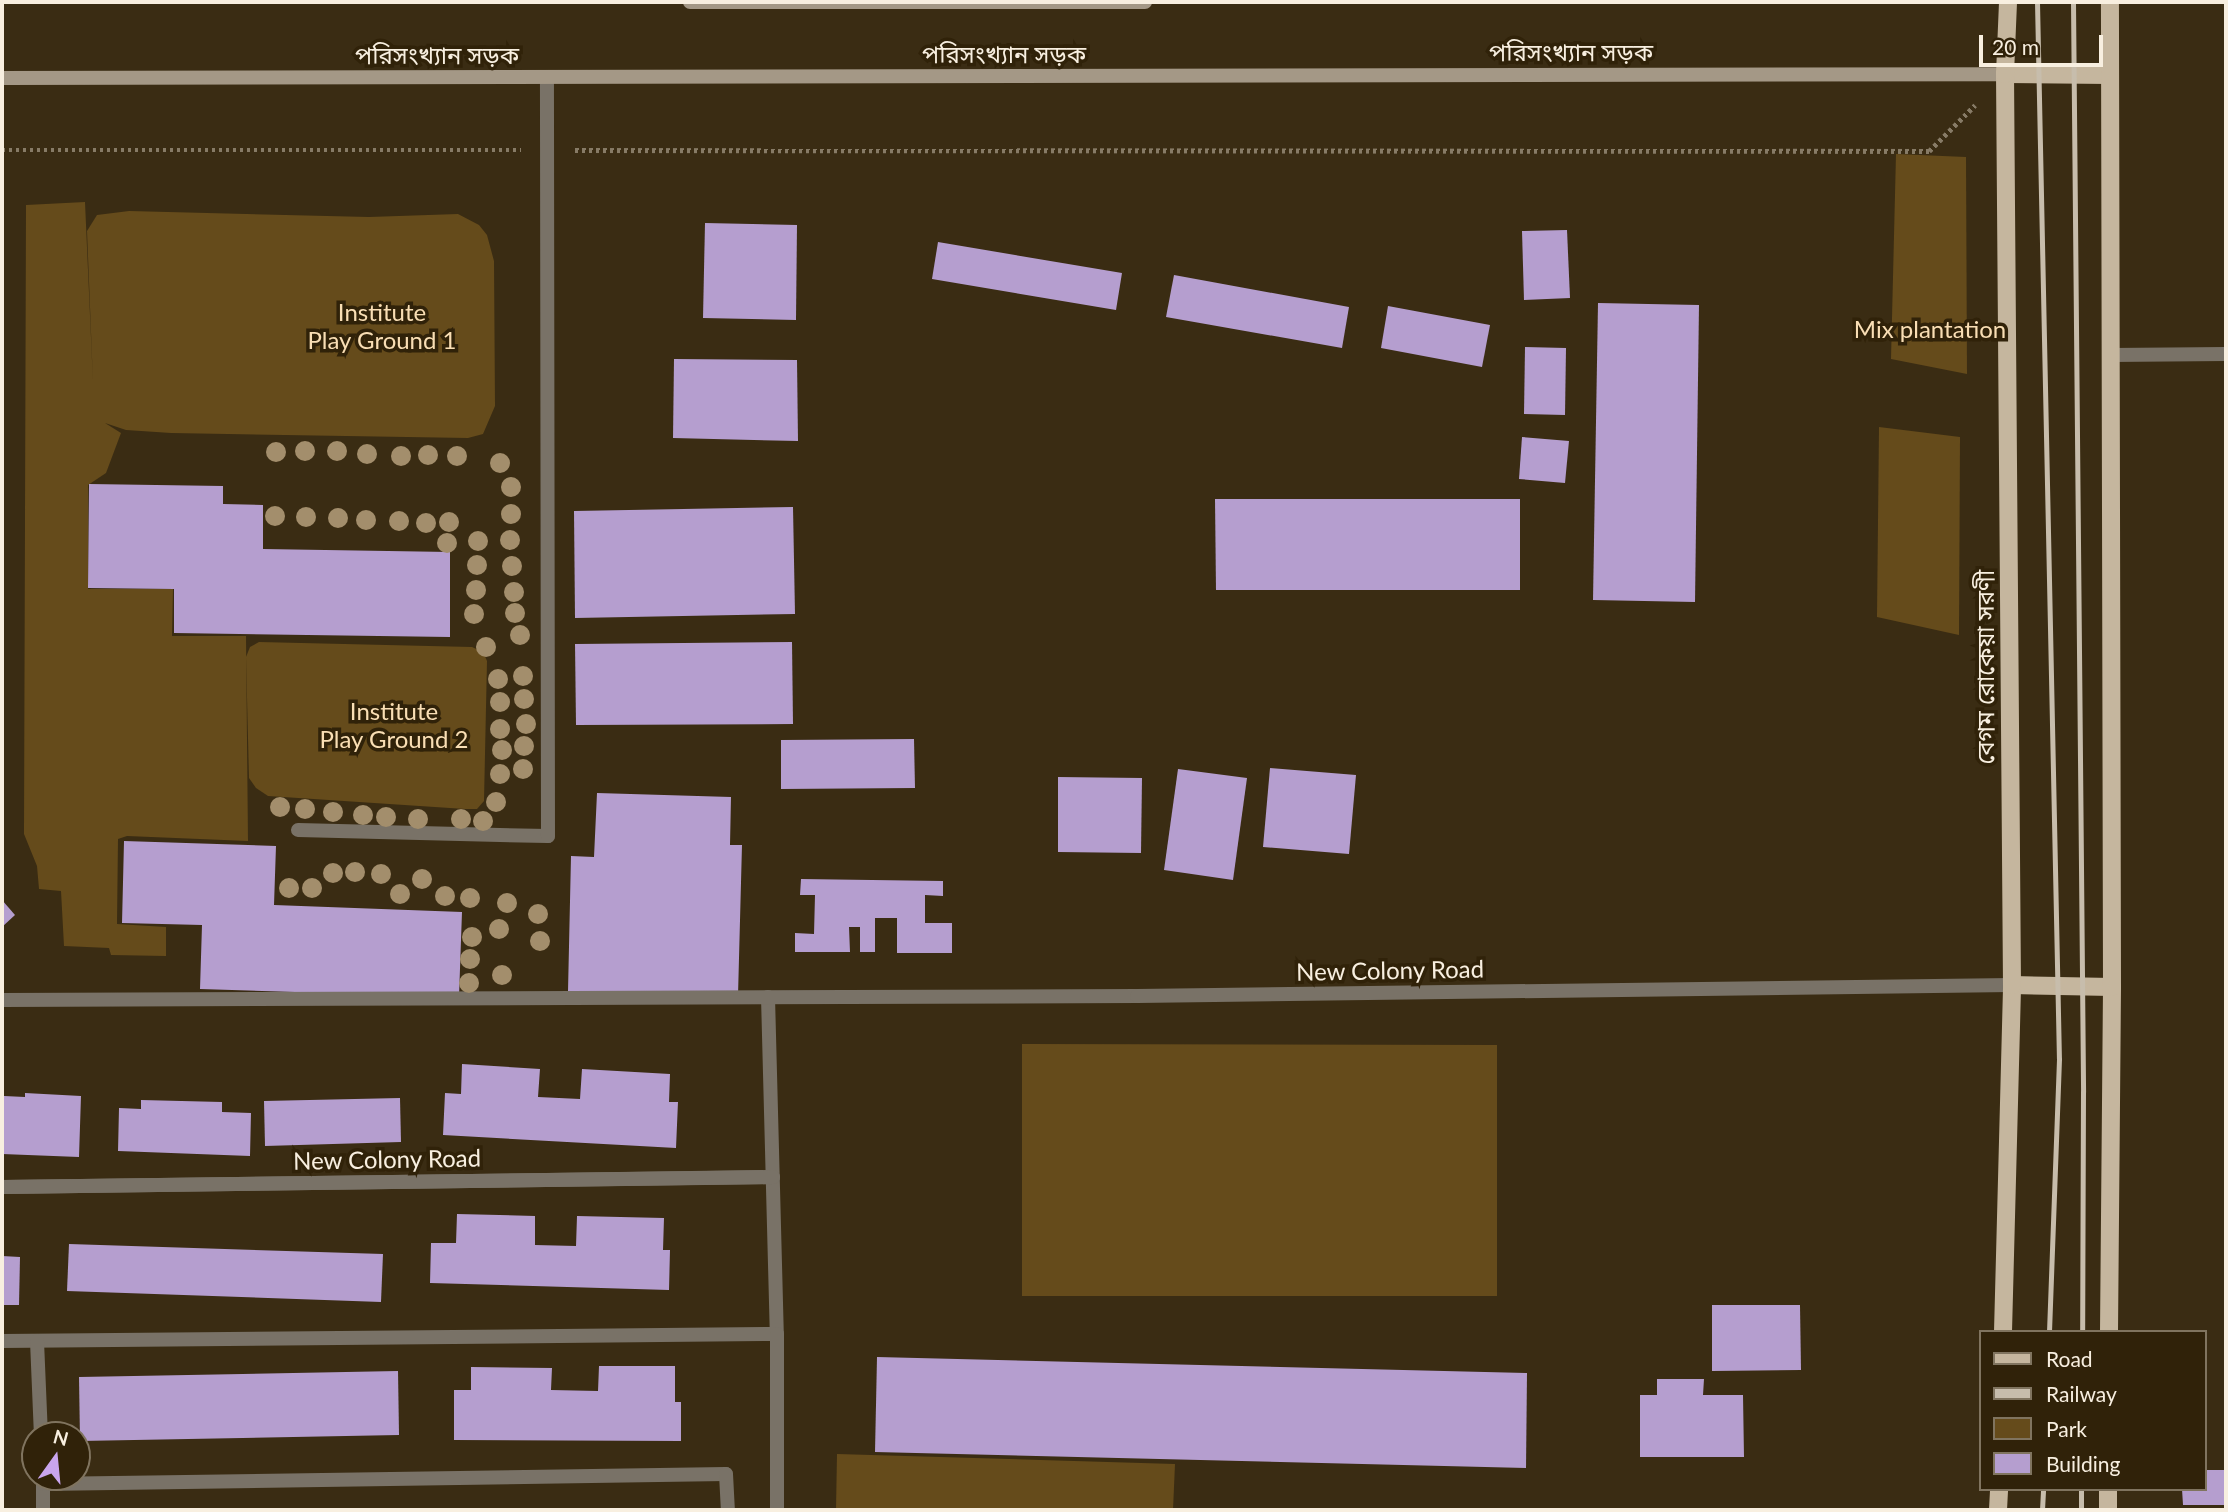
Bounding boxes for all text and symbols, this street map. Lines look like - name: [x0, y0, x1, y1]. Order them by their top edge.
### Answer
- scale bar: [1983, 21, 2107, 65]
- text: 20 m: [1992, 34, 2039, 59]
- street label: পরিসংখ্যান সড়ক: [1489, 38, 1653, 66]
- street label: পরিসংখ্যান সড়ক: [922, 40, 1086, 68]
- street label: পরিসংখ্যান সড়ক: [355, 41, 519, 69]
- park label: Institute Play Ground 1: [307, 298, 457, 354]
- park label: Mix plantation: [1854, 315, 2006, 343]
- street label: বেগম রোকেয়া সরণী: [1971, 570, 1999, 764]
- park label: Institute Play Ground 2: [319, 697, 469, 753]
- street label: New Colony Road: [1295, 954, 1485, 986]
- street label: New Colony Road: [292, 1143, 482, 1175]
- legend: [1980, 1330, 2207, 1491]
- text: Road: [2046, 1346, 2093, 1371]
- text: Railway: [2046, 1381, 2117, 1406]
- text: Park: [2046, 1416, 2087, 1441]
- north arrow: [21, 1421, 91, 1491]
- text: N: [51, 1424, 71, 1450]
- text: Building: [2046, 1451, 2121, 1476]

